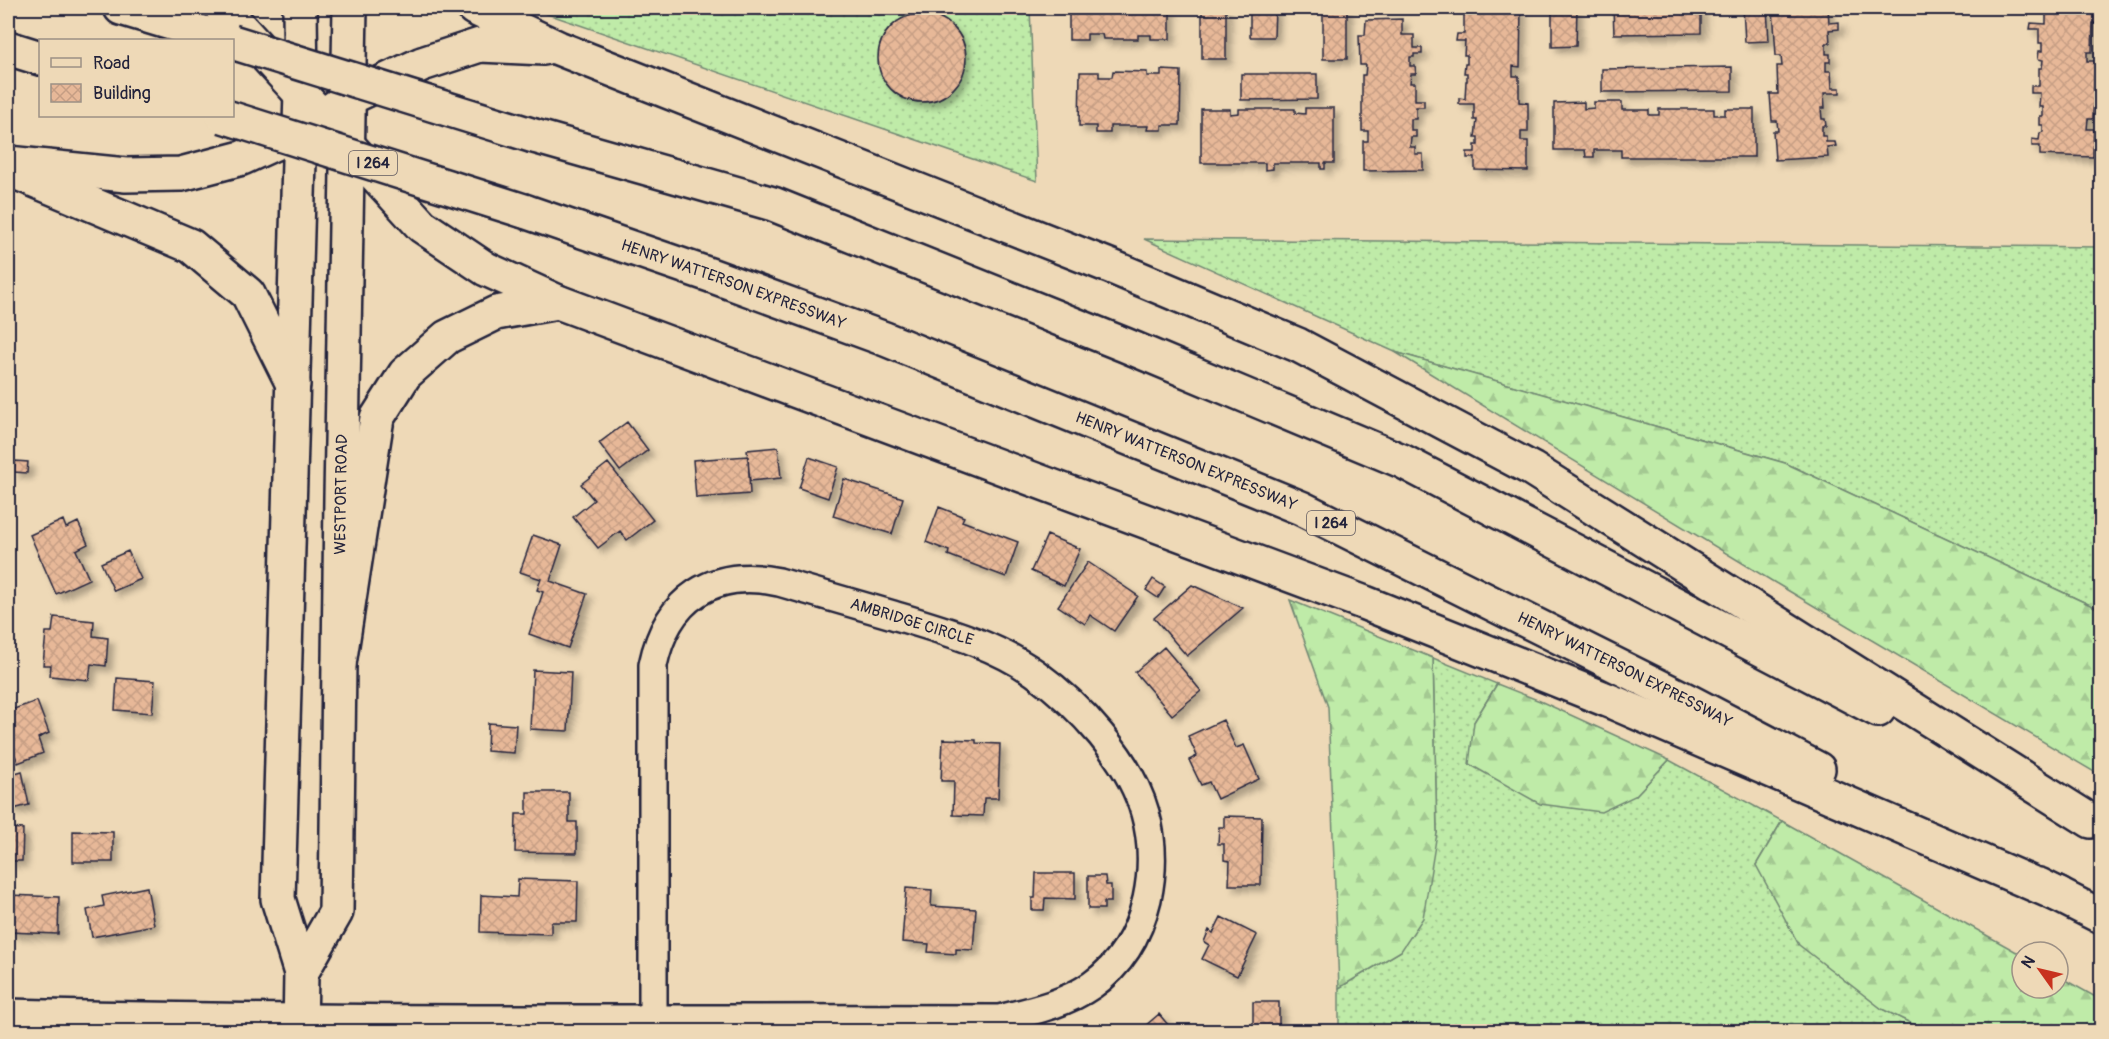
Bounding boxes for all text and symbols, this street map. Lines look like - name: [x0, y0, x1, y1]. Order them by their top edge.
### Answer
- legend: [39, 39, 234, 117]
- text: Road: [93, 52, 130, 75]
- text: Building: [93, 82, 151, 105]
- road number: I 264: [349, 151, 397, 175]
- street label: HENRY WATTERSON EXPRESSWAY: [618, 235, 849, 334]
- street label: HENRY WATTERSON EXPRESSWAY: [1072, 407, 1300, 515]
- street label: WESTPORT ROAD: [330, 434, 352, 555]
- road number: I 264: [1307, 511, 1355, 535]
- street label: AMBRIDGE CIRCLE: [848, 594, 976, 650]
- street label: HENRY WATTERSON EXPRESSWAY: [1514, 608, 1735, 732]
- north arrow: [2010, 940, 2070, 1000]
- text: N: [2017, 952, 2040, 972]

